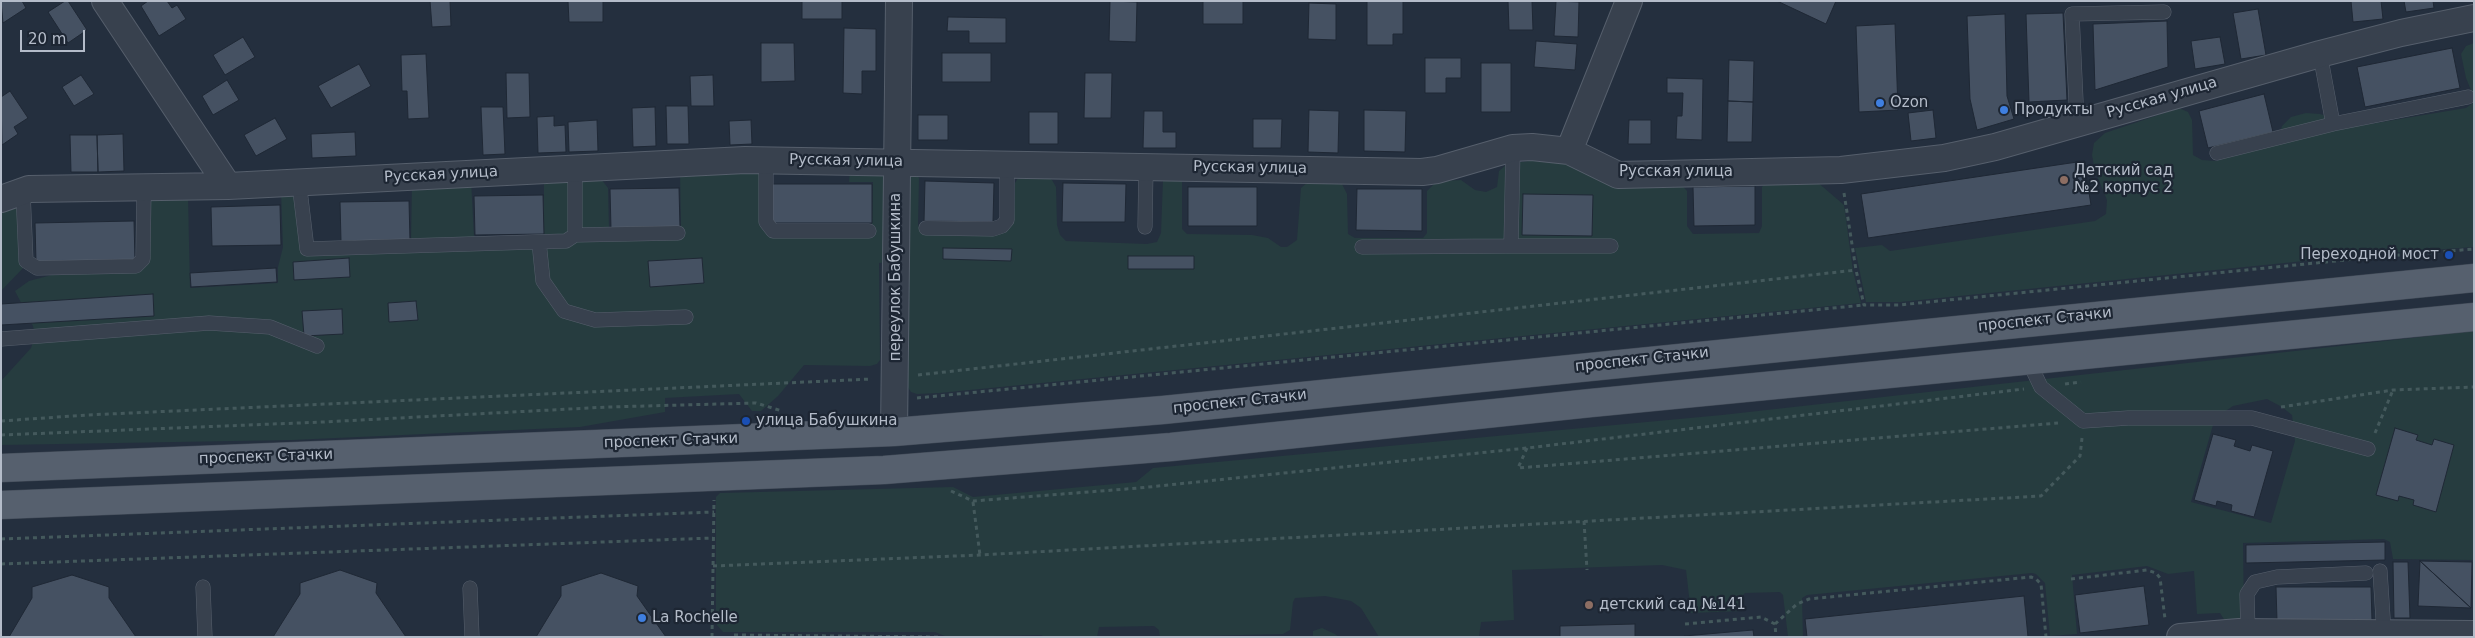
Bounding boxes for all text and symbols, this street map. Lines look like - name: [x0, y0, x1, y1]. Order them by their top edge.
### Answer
- scale bar: [22, 20, 88, 52]
- text: 20 m: [28, 30, 66, 48]
- street label: Русская улица: [2105, 74, 2219, 122]
- place label: Ozon: [1890, 94, 1928, 112]
- marker: Ozon: [1874, 97, 1886, 109]
- place label: Продукты: [2014, 101, 2093, 119]
- marker: Продукты: [1998, 104, 2010, 116]
- street label: Русская улица: [789, 151, 903, 171]
- street label: Русская улица: [1193, 158, 1307, 178]
- place label: Детский сад №2 корпус 2: [2074, 162, 2173, 197]
- street label: Русская улица: [384, 163, 498, 187]
- street label: Русская улица: [1619, 163, 1733, 181]
- marker: Детский сад №2 корпус 2: [2058, 174, 2070, 186]
- street label: переулок Бабушкина: [887, 193, 905, 361]
- place label: Переходной мост: [2300, 246, 2439, 264]
- marker: Переходной мост: [2443, 249, 2455, 261]
- street label: проспект Стачки: [1977, 304, 2113, 336]
- street label: проспект Стачки: [1574, 344, 1710, 376]
- street label: проспект Стачки: [1172, 386, 1308, 418]
- place label: улица Бабушкина: [756, 412, 898, 430]
- marker: улица Бабушкина: [740, 415, 752, 427]
- street label: проспект Стачки: [604, 430, 738, 452]
- street label: проспект Стачки: [199, 446, 333, 468]
- place label: детский сад №141: [1599, 596, 1746, 614]
- marker: детский сад №141: [1583, 599, 1595, 611]
- place label: La Rochelle: [652, 609, 738, 627]
- marker: La Rochelle: [636, 612, 648, 624]

